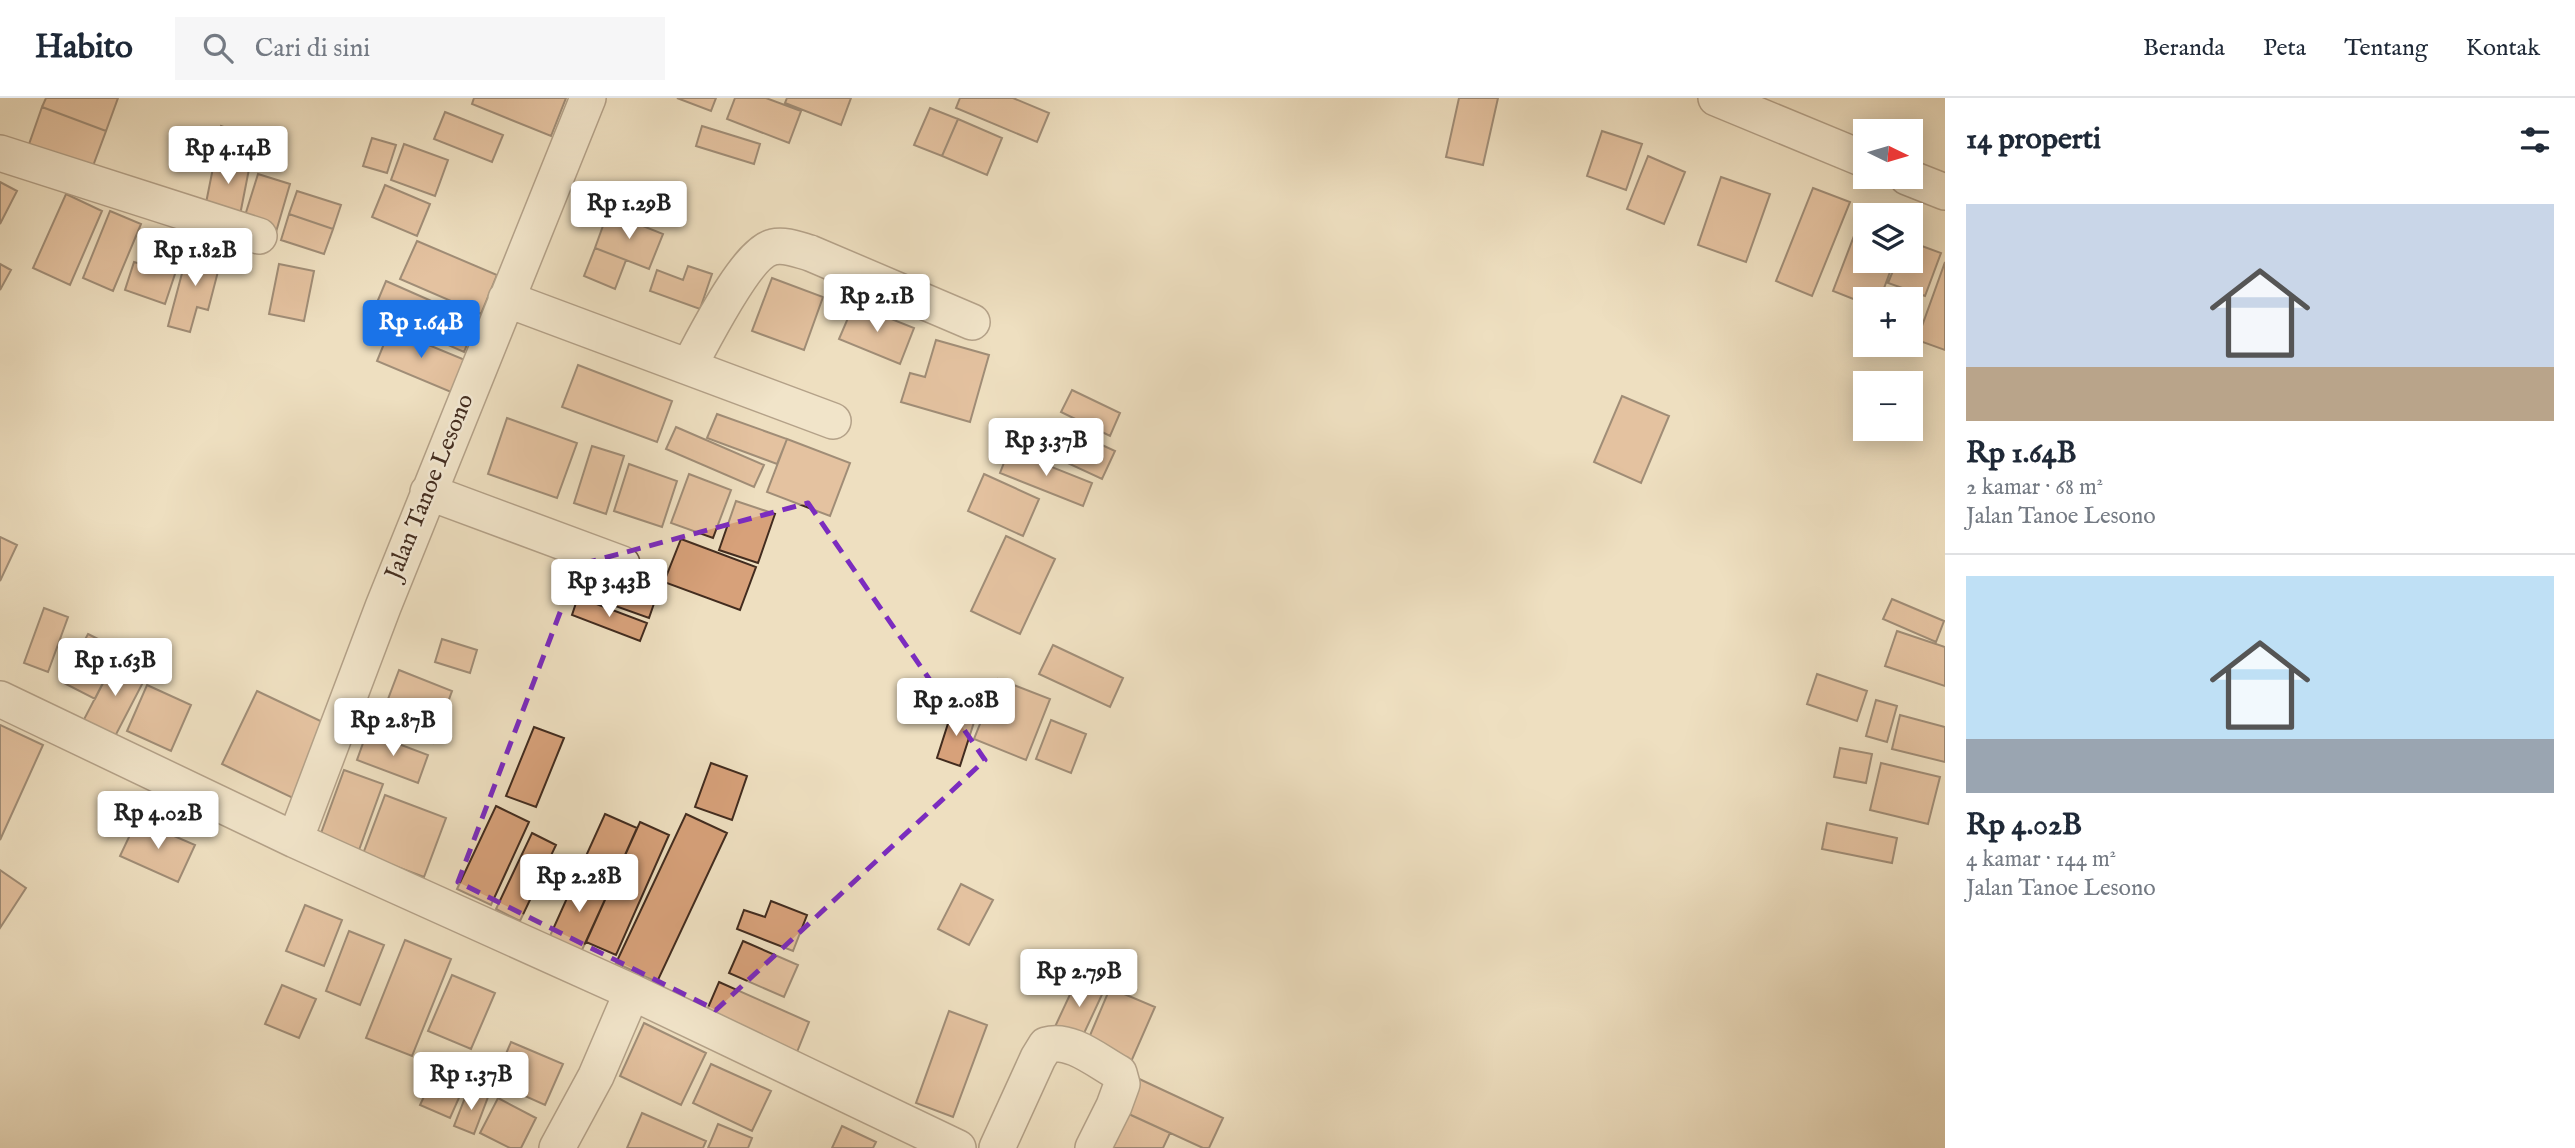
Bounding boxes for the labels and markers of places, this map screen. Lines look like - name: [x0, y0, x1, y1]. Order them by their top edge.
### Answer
- pin: Rp 4.14B: [156, 126, 300, 186]
- pin: Rp 1.29B: [557, 181, 701, 241]
- pin: Rp 1.82B: [123, 228, 267, 288]
- pin: Rp 2.1B: [812, 274, 942, 334]
- pin: Rp 1.64B: [349, 300, 493, 360]
- pin: Rp 3.37B: [974, 418, 1118, 478]
- pin: Rp 3.43B: [537, 560, 681, 619]
- pin: Rp 1.63B: [43, 638, 187, 698]
- pin: Rp 2.08B: [884, 678, 1028, 738]
- pin: Rp 2.87B: [321, 698, 465, 758]
- pin: Rp 4.02B: [86, 792, 230, 851]
- pin: Rp 2.28B: [507, 854, 651, 914]
- pin: Rp 2.79B: [1007, 950, 1151, 1009]
- pin: Rp 1.37B: [399, 1052, 543, 1112]

